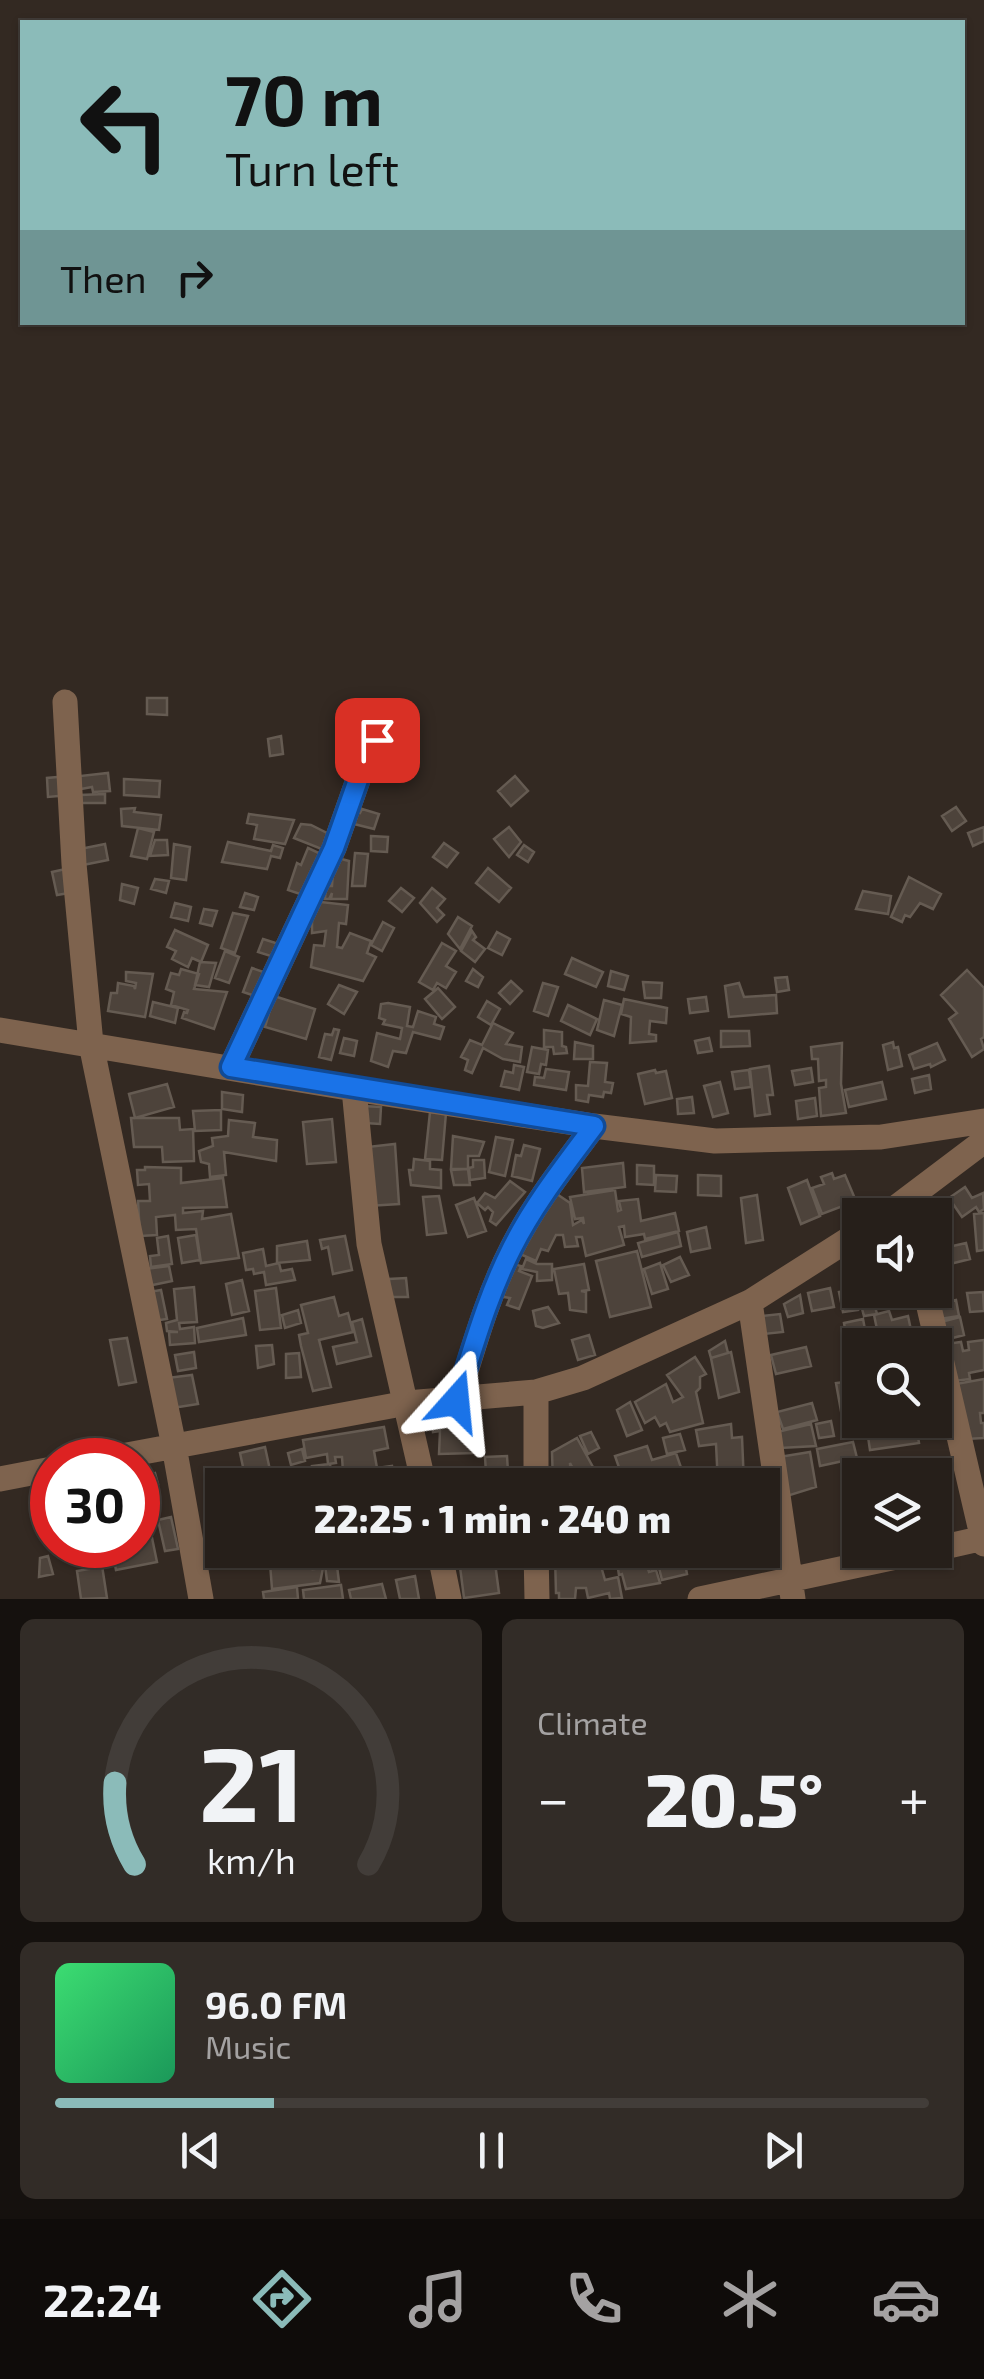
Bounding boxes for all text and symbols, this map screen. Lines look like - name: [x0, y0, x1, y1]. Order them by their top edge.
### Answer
- text: 70 m: [225, 56, 383, 140]
- icon: left: [60, 60, 190, 190]
- text: Turn left: [225, 141, 399, 195]
- icon: right: [167, 250, 222, 305]
- text: Then: [60, 255, 147, 301]
- pin: [335, 698, 420, 783]
- icon: arrive: [350, 713, 405, 768]
- map controls: [842, 1198, 952, 1568]
- button: sound: [842, 1198, 952, 1308]
- button: search: [842, 1328, 952, 1438]
- position arrow: [404, 1349, 508, 1453]
- speed limit sign: 30: [30, 1438, 160, 1568]
- button: layers: [842, 1458, 952, 1568]
- text: 22:25 · 1 min · 240 m: [314, 1495, 671, 1541]
- text: Climate: [537, 1703, 648, 1741]
- text: 21: [198, 1718, 304, 1843]
- text: 20.5°: [645, 1752, 823, 1842]
- text: −: [537, 1764, 569, 1830]
- text: +: [899, 1764, 929, 1830]
- text: km/h: [207, 1838, 295, 1881]
- text: 96.0 FM: [205, 1981, 347, 2027]
- text: Music: [205, 2027, 291, 2065]
- icon: previous: [173, 2123, 228, 2178]
- icon: pause: [464, 2123, 519, 2178]
- icon: next: [756, 2123, 811, 2178]
- icon: directions: [247, 2264, 317, 2334]
- icon: music: [403, 2264, 473, 2334]
- icon: phone: [559, 2264, 629, 2334]
- icon: climate: [715, 2264, 785, 2334]
- icon: car: [871, 2264, 941, 2334]
- text: 22:24: [43, 2272, 162, 2326]

